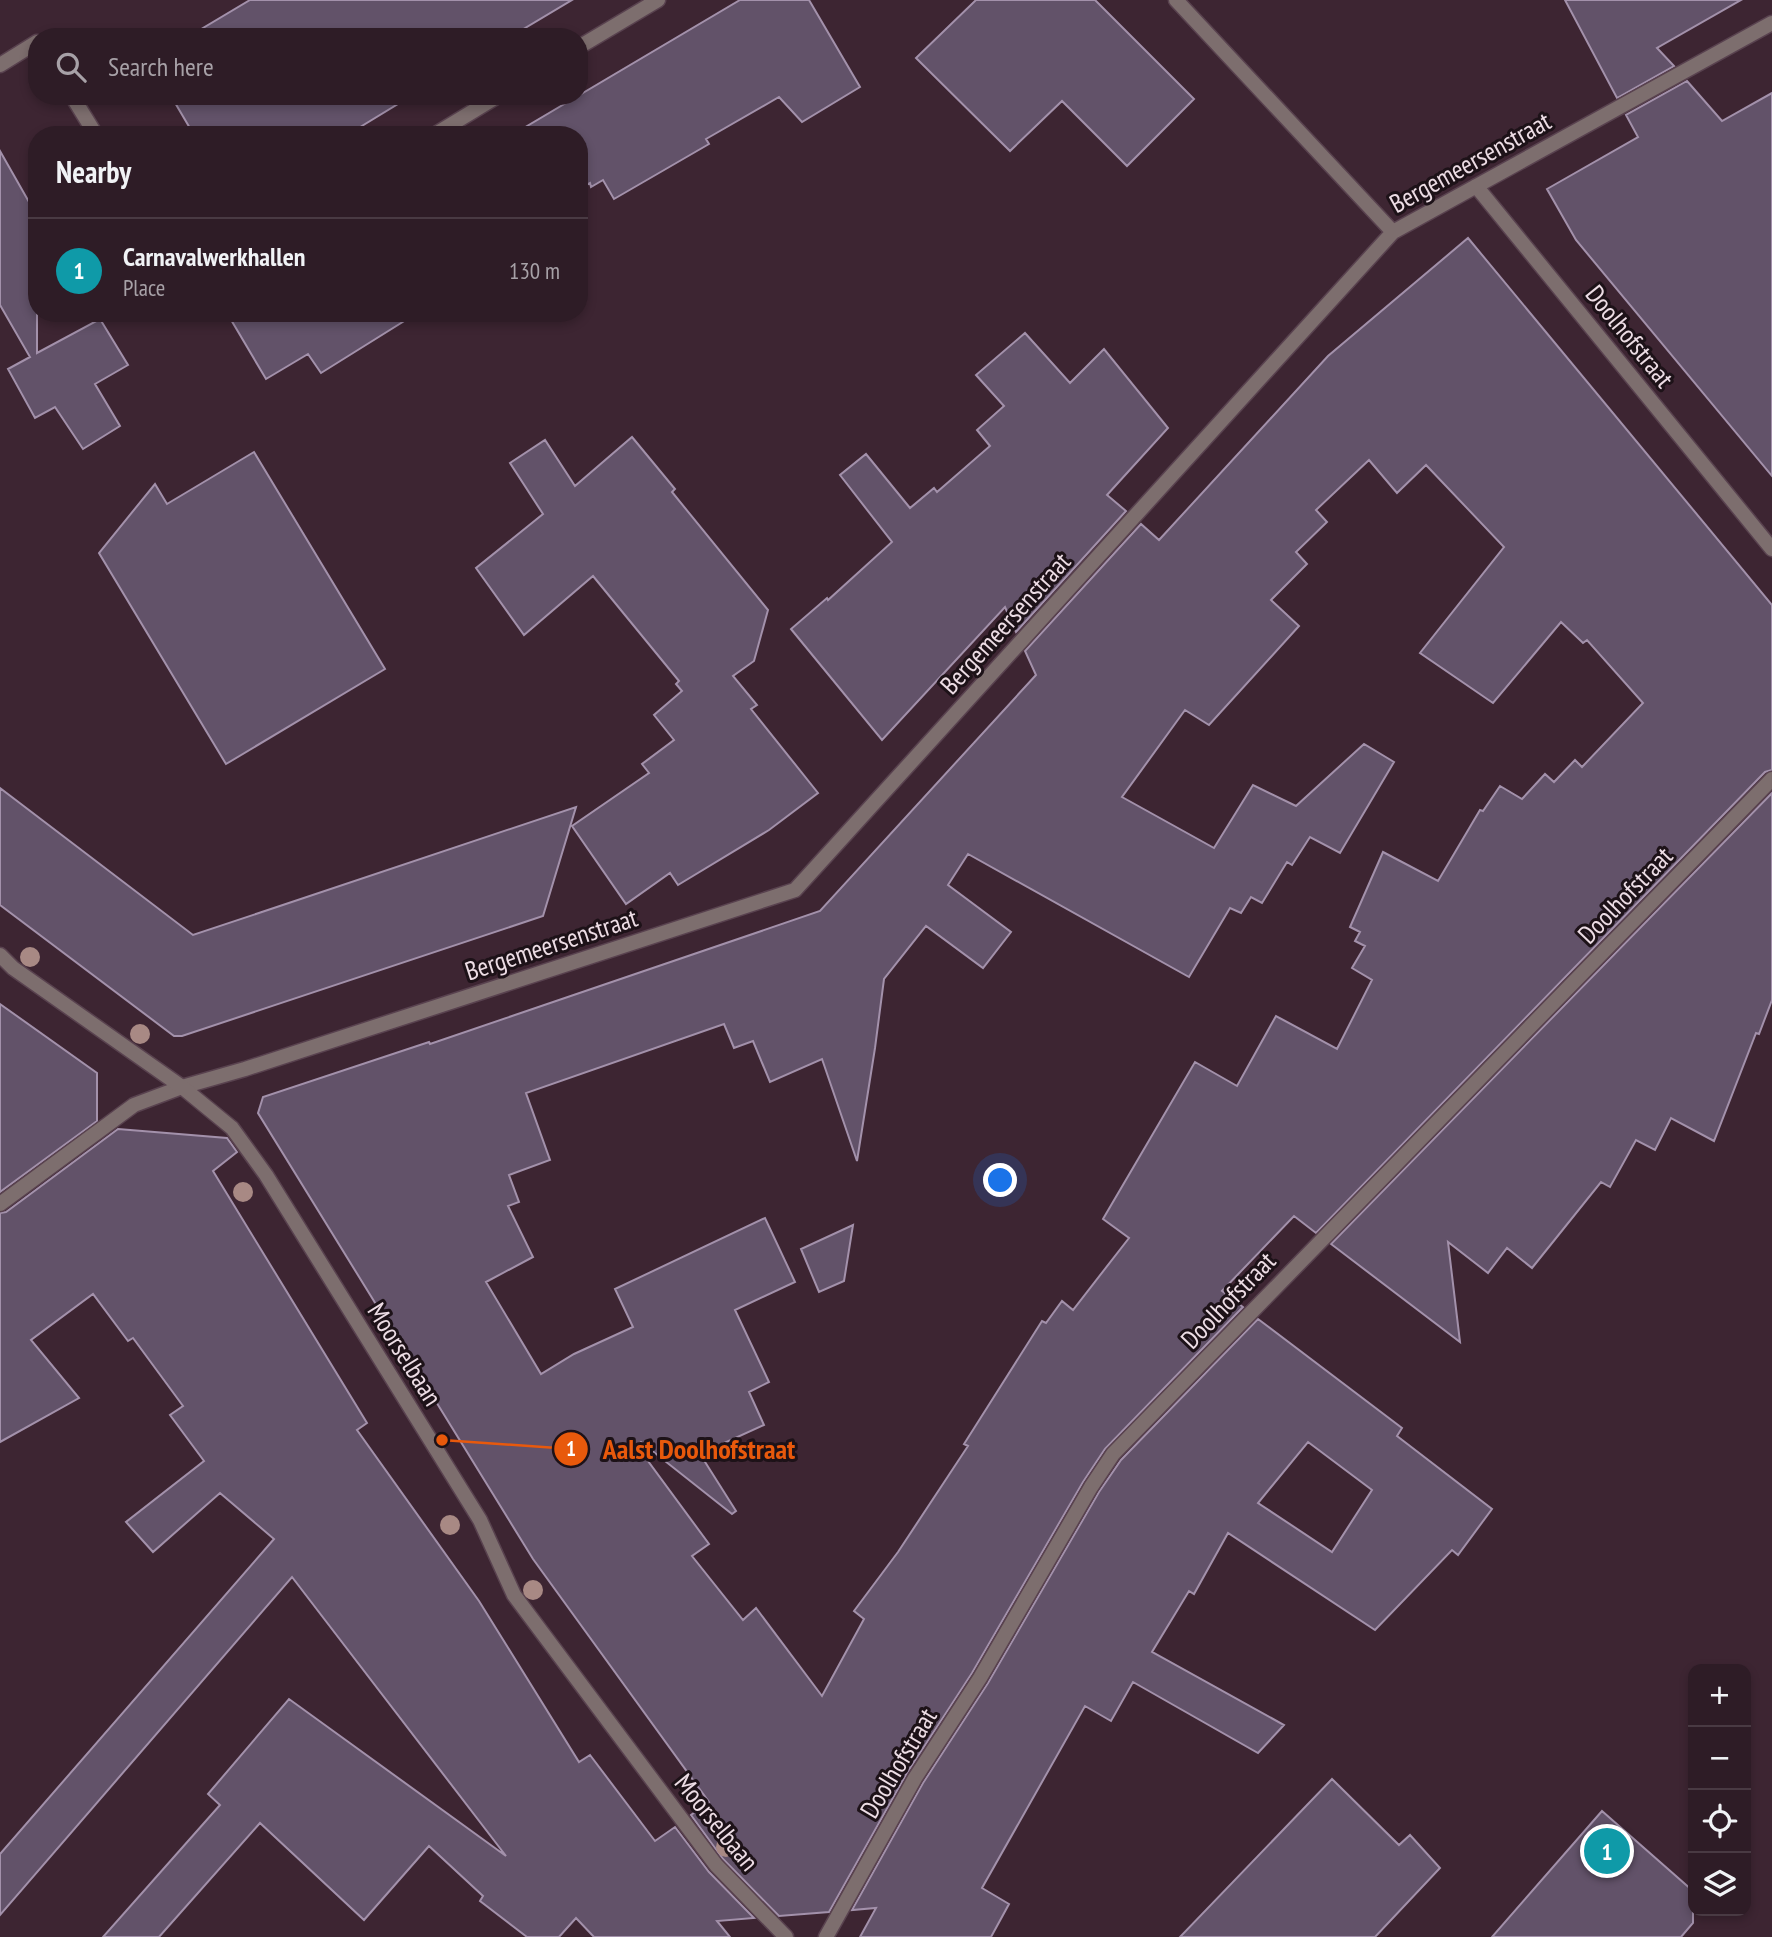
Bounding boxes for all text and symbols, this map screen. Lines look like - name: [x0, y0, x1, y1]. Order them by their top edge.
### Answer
- search box: [28, 28, 588, 105]
- icon: search: [52, 48, 90, 86]
- text: Search here: [108, 50, 214, 83]
- street label: Bergemeersenstraat: [1384, 104, 1556, 220]
- text: Nearby: [56, 152, 131, 191]
- text: Carnavalwerkhallen: [123, 240, 306, 273]
- text: 1: [74, 256, 85, 285]
- text: 130 m: [509, 256, 560, 285]
- text: Place: [123, 273, 165, 302]
- street label: Doolhofstraat: [1579, 278, 1681, 394]
- street label: Bergemeersenstraat: [933, 545, 1077, 701]
- street label: Doolhofstraat: [1571, 840, 1679, 950]
- street label: Bergemeersenstraat: [461, 901, 641, 987]
- your location: [983, 1163, 1017, 1197]
- street label: Doolhofstraat: [1174, 1245, 1282, 1355]
- street label: Moorselbaan: [360, 1296, 450, 1412]
- callout: Aalst Doolhofstraat: [554, 1424, 809, 1473]
- text: Aalst Doolhofstraat: [602, 1430, 795, 1467]
- text: 1: [566, 1435, 576, 1462]
- map controls: [1688, 1664, 1751, 1916]
- button: +: [1688, 1664, 1751, 1727]
- street label: Doolhofstraat: [852, 1702, 944, 1824]
- button: −: [1688, 1727, 1751, 1790]
- street label: Moorselbaan: [668, 1767, 766, 1877]
- button: locate: [1688, 1790, 1751, 1853]
- pin: 1: [1584, 1825, 1630, 1877]
- button: layers: [1688, 1853, 1751, 1916]

